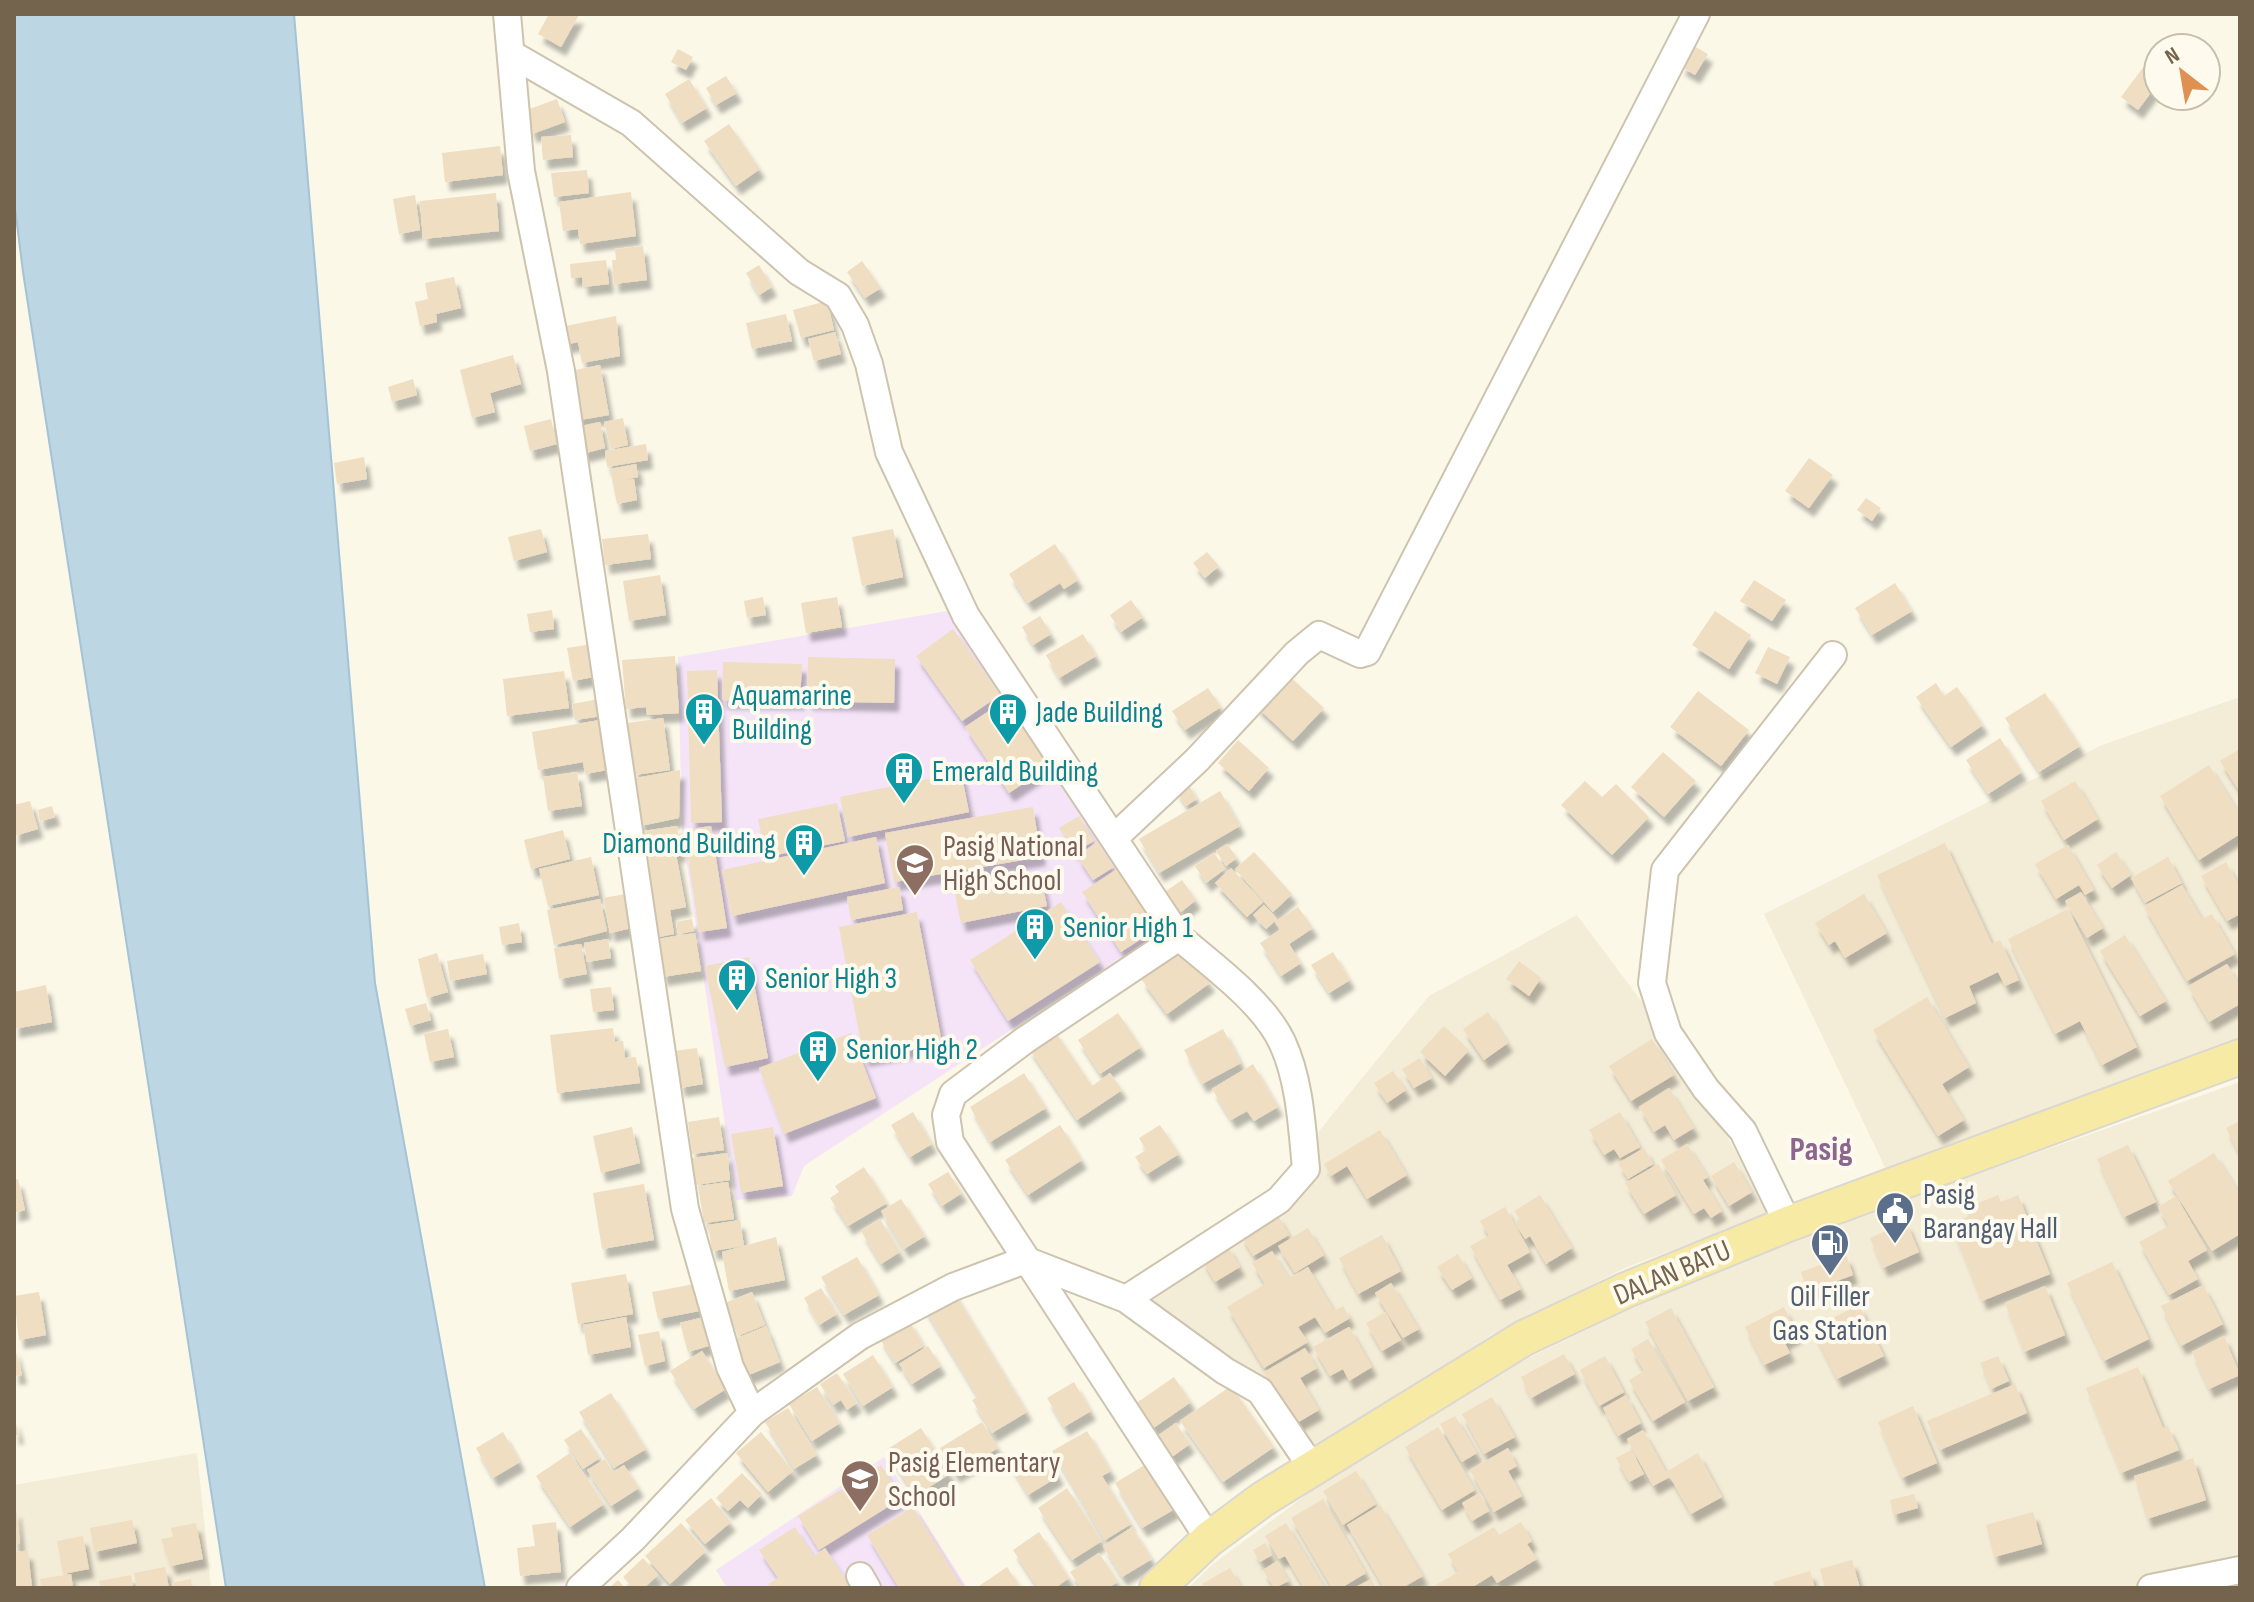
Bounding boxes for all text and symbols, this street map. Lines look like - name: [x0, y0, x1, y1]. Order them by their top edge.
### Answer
- north arrow: [2142, 32, 2222, 112]
- text: N: [2160, 42, 2184, 71]
- place label: Aquamarine Building: [731, 678, 852, 748]
- building icon: Aquamarine Building: [683, 691, 725, 746]
- building icon: Jade Building: [987, 691, 1029, 746]
- place label: Jade Building: [1035, 695, 1163, 731]
- building icon: Emerald Building: [883, 750, 925, 805]
- place label: Emerald Building: [932, 754, 1098, 790]
- building icon: Diamond Building: [783, 822, 825, 877]
- place label: Diamond Building: [602, 826, 776, 862]
- place label: Pasig National High School: [943, 829, 1084, 899]
- school or university icon: Pasig National High School: [894, 842, 936, 897]
- building icon: Senior High 1: [1014, 906, 1056, 961]
- place label: Senior High 1: [1063, 910, 1194, 946]
- building icon: Senior High 3: [716, 957, 758, 1012]
- place label: Senior High 3: [765, 961, 897, 997]
- building icon: Senior High 2: [797, 1028, 839, 1083]
- place label: Senior High 2: [846, 1032, 978, 1068]
- district label: Pasig: [1789, 1129, 1853, 1170]
- place label: Pasig Barangay Hall: [1923, 1177, 2058, 1247]
- public building icon: Pasig Barangay Hall: [1874, 1190, 1916, 1245]
- fuel station icon: Oil Filler Gas Station: [1809, 1222, 1851, 1277]
- street label: DALAN BATU: [1609, 1232, 1736, 1314]
- place label: Oil Filler Gas Station: [1772, 1279, 1888, 1349]
- place label: Pasig Elementary School: [888, 1445, 1061, 1515]
- school or university icon: Pasig Elementary School: [839, 1458, 881, 1513]

